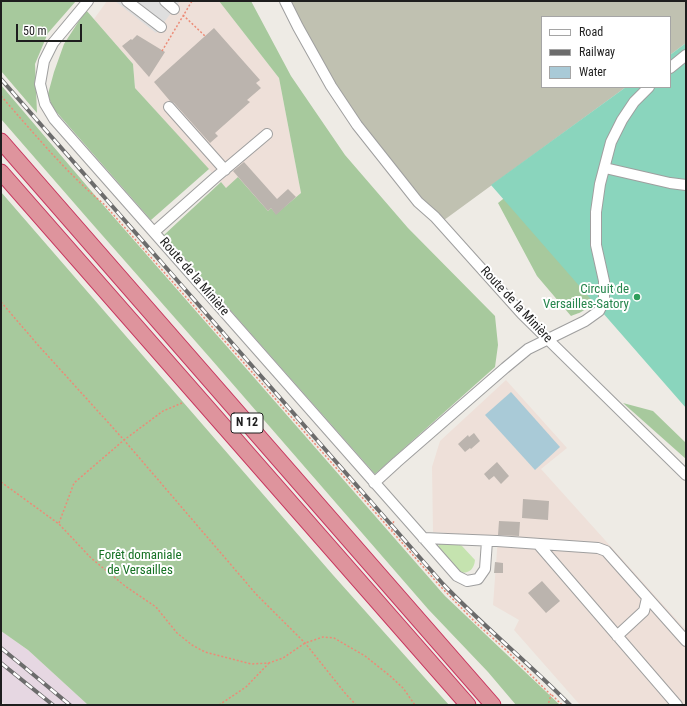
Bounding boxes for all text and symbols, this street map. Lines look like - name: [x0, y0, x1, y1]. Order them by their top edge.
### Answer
- scale bar: [18, 16, 84, 42]
- legend: [541, 16, 671, 88]
- text: 50 m: [23, 24, 47, 38]
- text: Road: [579, 25, 603, 39]
- text: Railway: [579, 45, 615, 59]
- text: Water: [579, 65, 607, 79]
- street label: Route de la Minière: [156, 235, 232, 319]
- street label: Route de la Minière: [477, 264, 555, 346]
- place label: Circuit de Versailles-Satory: [543, 282, 629, 313]
- marker: Circuit de Versailles-Satory: [632, 292, 642, 302]
- road number: N 12: [231, 413, 263, 433]
- park label: Forêt domaniale de Versailles: [99, 548, 181, 579]

